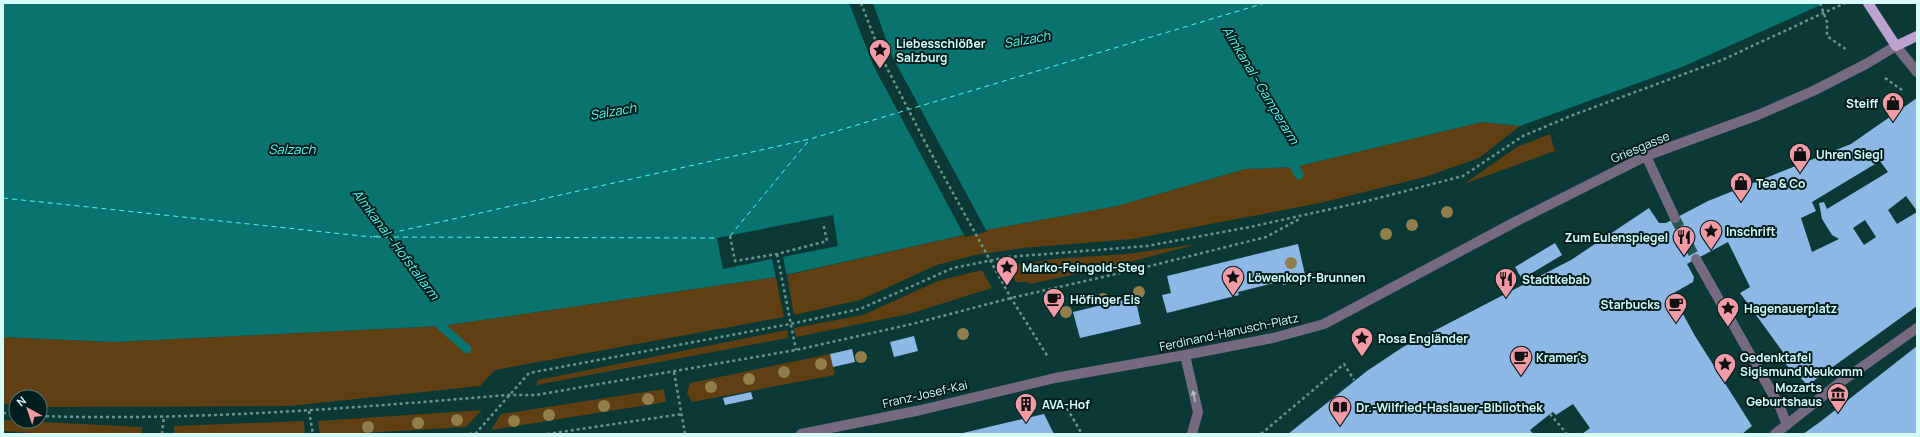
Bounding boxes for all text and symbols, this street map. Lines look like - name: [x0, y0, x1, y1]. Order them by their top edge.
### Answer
- water label: Almkanal - Gamperarm: [1219, 23, 1304, 148]
- water label: Salzach: [1002, 26, 1053, 52]
- place label: Liebesschlößer Salzburg: [896, 35, 986, 66]
- place icon: Liebesschlößer Salzburg: [867, 37, 893, 70]
- shop icon: Steiff: [1880, 90, 1906, 123]
- place label: Steiff: [1846, 95, 1878, 112]
- water label: Salzach: [588, 98, 639, 124]
- street label: Griesgasse: [1608, 127, 1672, 167]
- water label: Salzach: [269, 140, 317, 158]
- shop icon: Uhren Siegl: [1787, 141, 1813, 174]
- place label: Uhren Siegl: [1816, 146, 1883, 163]
- shop icon: Tea & Co: [1728, 170, 1754, 203]
- place label: Tea & Co: [1756, 175, 1805, 192]
- water label: Almkanal - Hofstallarm: [348, 185, 444, 304]
- place icon: Inschrift: [1698, 218, 1724, 251]
- place label: Inschrift: [1726, 223, 1776, 240]
- restaurant icon: Zum Eulenspiegel: [1671, 224, 1697, 257]
- place label: Zum Eulenspiegel: [1564, 229, 1668, 246]
- place icon: Marko-Feingold-Steg: [994, 254, 1020, 287]
- place label: Marko-Feingold-Steg: [1022, 259, 1145, 276]
- place icon: Löwenkopf-Brunnen: [1220, 264, 1246, 297]
- restaurant icon: Stadtkebab: [1493, 266, 1519, 299]
- place label: Löwenkopf-Brunnen: [1248, 269, 1366, 286]
- place label: Stadtkebab: [1522, 271, 1590, 288]
- cafe icon: Höfinger Eis: [1041, 286, 1067, 319]
- place label: Höfinger Eis: [1070, 291, 1141, 308]
- cafe icon: Starbucks: [1663, 291, 1689, 324]
- place icon: Hagenauerplatz: [1715, 295, 1741, 328]
- place label: Starbucks: [1601, 296, 1660, 313]
- place label: Hagenauerplatz: [1744, 300, 1837, 317]
- street label: Ferdinand-Hanusch-Platz: [1158, 309, 1300, 355]
- place icon: Rosa Engländer: [1349, 325, 1375, 358]
- place label: Rosa Engländer: [1378, 330, 1468, 347]
- cafe icon: Kramer's: [1508, 344, 1534, 377]
- place label: Kramer's: [1536, 349, 1587, 366]
- place label: Gedenktafel Sigismund Neukomm: [1740, 349, 1863, 380]
- place icon: Gedenktafel Sigismund Neukomm: [1712, 351, 1738, 384]
- street label: Franz-Josef-Kai: [881, 376, 969, 412]
- place label: Mozarts Geburtshaus: [1746, 379, 1823, 410]
- museum icon: Mozarts Geburtshaus: [1825, 381, 1851, 414]
- north arrow: [8, 389, 48, 429]
- one-way arrow: [1191, 390, 1197, 402]
- building icon: AVA-Hof: [1013, 391, 1039, 424]
- text: N: [13, 393, 29, 409]
- library icon: Dr.-Wilfried-Haslauer-Bibliothek: [1327, 394, 1353, 427]
- place label: AVA-Hof: [1042, 396, 1090, 413]
- place label: Dr.-Wilfried-Haslauer-Bibliothek: [1356, 399, 1543, 416]

